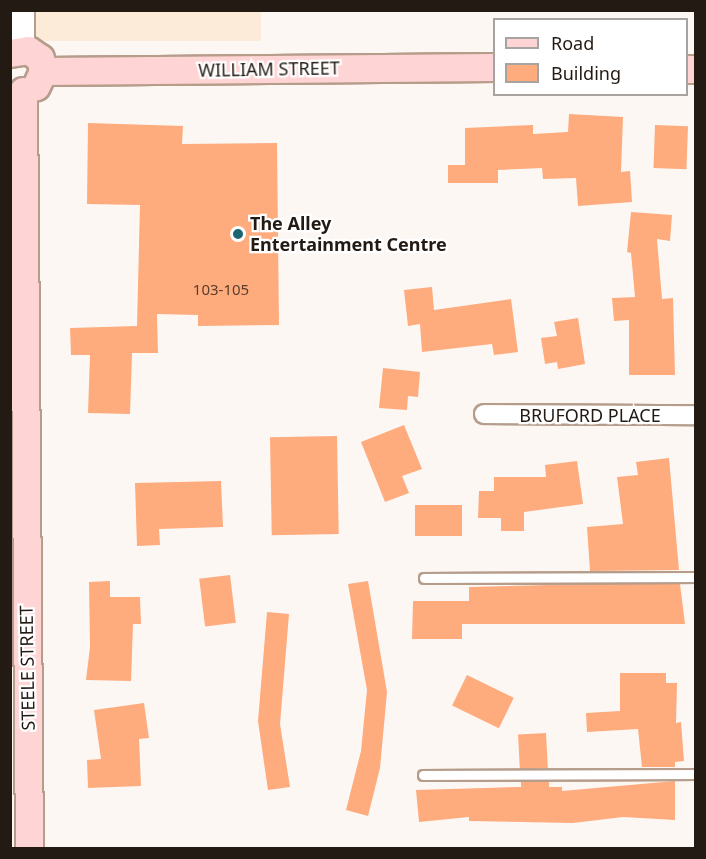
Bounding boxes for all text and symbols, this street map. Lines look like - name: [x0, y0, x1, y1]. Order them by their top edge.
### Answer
- legend: [493, 18, 688, 96]
- text: Road: [551, 31, 594, 55]
- street label: WILLIAM STREET: [198, 57, 340, 81]
- text: Building: [551, 61, 621, 85]
- place label: The Alley Entertainment Centre: [250, 213, 447, 256]
- marker: The Alley Entertainment Centre: [231, 227, 245, 241]
- house number: 103-105: [193, 281, 249, 299]
- street label: BRUFORD PLACE: [519, 404, 661, 426]
- street label: STEELE STREET: [15, 605, 39, 731]

